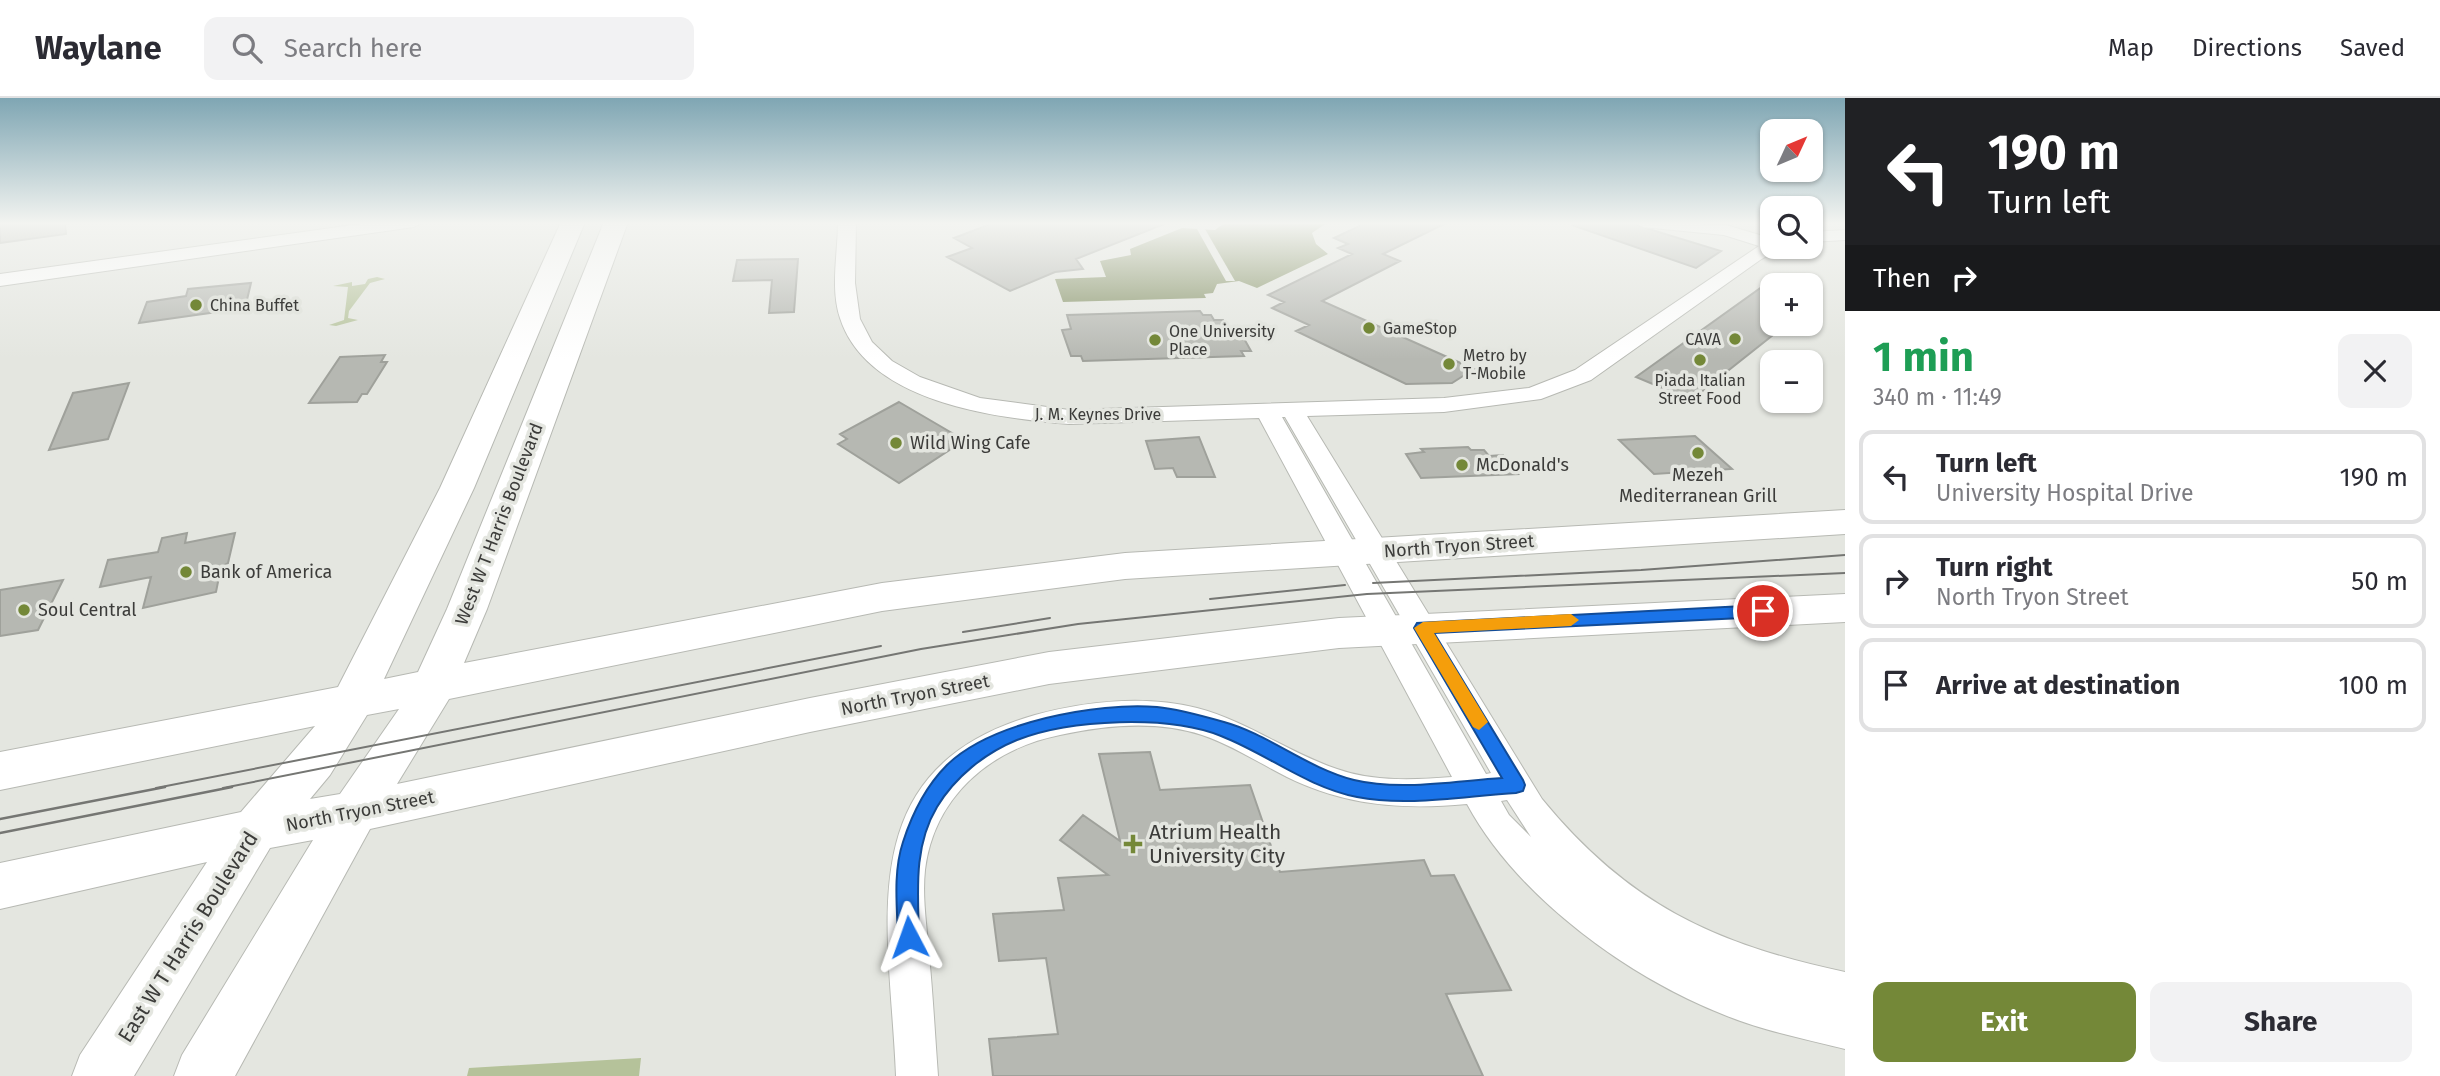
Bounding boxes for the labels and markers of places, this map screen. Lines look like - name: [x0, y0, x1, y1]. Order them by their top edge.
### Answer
- place label: China Buffet: [210, 296, 299, 315]
- marker: China Buffet: [188, 297, 204, 313]
- place label: GameStop: [1383, 319, 1457, 338]
- marker: GameStop: [1361, 320, 1377, 336]
- place label: One University Place: [1169, 322, 1275, 359]
- place label: CAVA: [1685, 330, 1722, 349]
- marker: CAVA: [1727, 331, 1743, 347]
- marker: One University Place: [1147, 332, 1163, 348]
- place label: Metro by T-Mobile: [1463, 346, 1527, 383]
- marker: Piada Italian Street Food: [1692, 352, 1708, 368]
- marker: Metro by T-Mobile: [1441, 356, 1457, 372]
- place label: Piada Italian Street Food: [1654, 371, 1746, 408]
- place label: Wild Wing Cafe: [910, 432, 1031, 454]
- marker: Wild Wing Cafe: [888, 435, 904, 451]
- marker: Mezeh Mediterranean Grill: [1690, 445, 1706, 461]
- place label: McDonald's: [1476, 454, 1569, 476]
- marker: McDonald's: [1454, 457, 1470, 473]
- place label: Mezeh Mediterranean Grill: [1619, 464, 1777, 507]
- place label: Bank of America: [200, 561, 332, 583]
- marker: Bank of America: [178, 564, 194, 580]
- pin: [1733, 581, 1793, 641]
- place label: Soul Central: [38, 599, 137, 621]
- marker: Soul Central: [16, 602, 32, 618]
- place label: Atrium Health University City: [1149, 819, 1286, 869]
- marker: Atrium Health University City: [1123, 834, 1143, 854]

